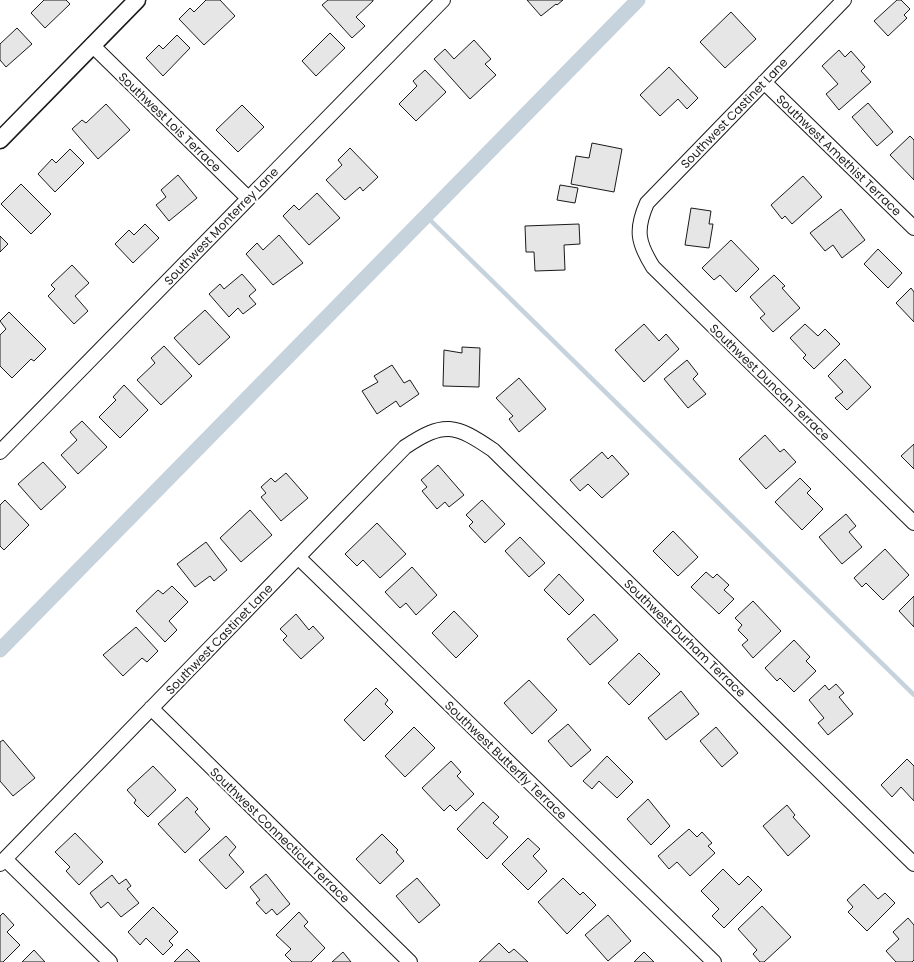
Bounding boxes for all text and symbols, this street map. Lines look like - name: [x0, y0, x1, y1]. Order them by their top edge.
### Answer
- street label: Southwest Castinet Lane: [677, 54, 791, 172]
- street label: Southwest Lois Terrace: [115, 68, 225, 176]
- street label: Southwest Amethist Terrace: [773, 91, 905, 219]
- street label: Southwest Monterrey Lane: [160, 163, 282, 289]
- street label: Southwest Duncan Terrace: [706, 320, 834, 444]
- street label: Southwest Durham Terrace: [620, 575, 750, 701]
- street label: Southwest Castinet Lane: [162, 580, 276, 698]
- street label: Southwest Butterfly Terrace: [441, 697, 571, 823]
- street label: Southwest Connecticut Terrace: [206, 764, 354, 906]

